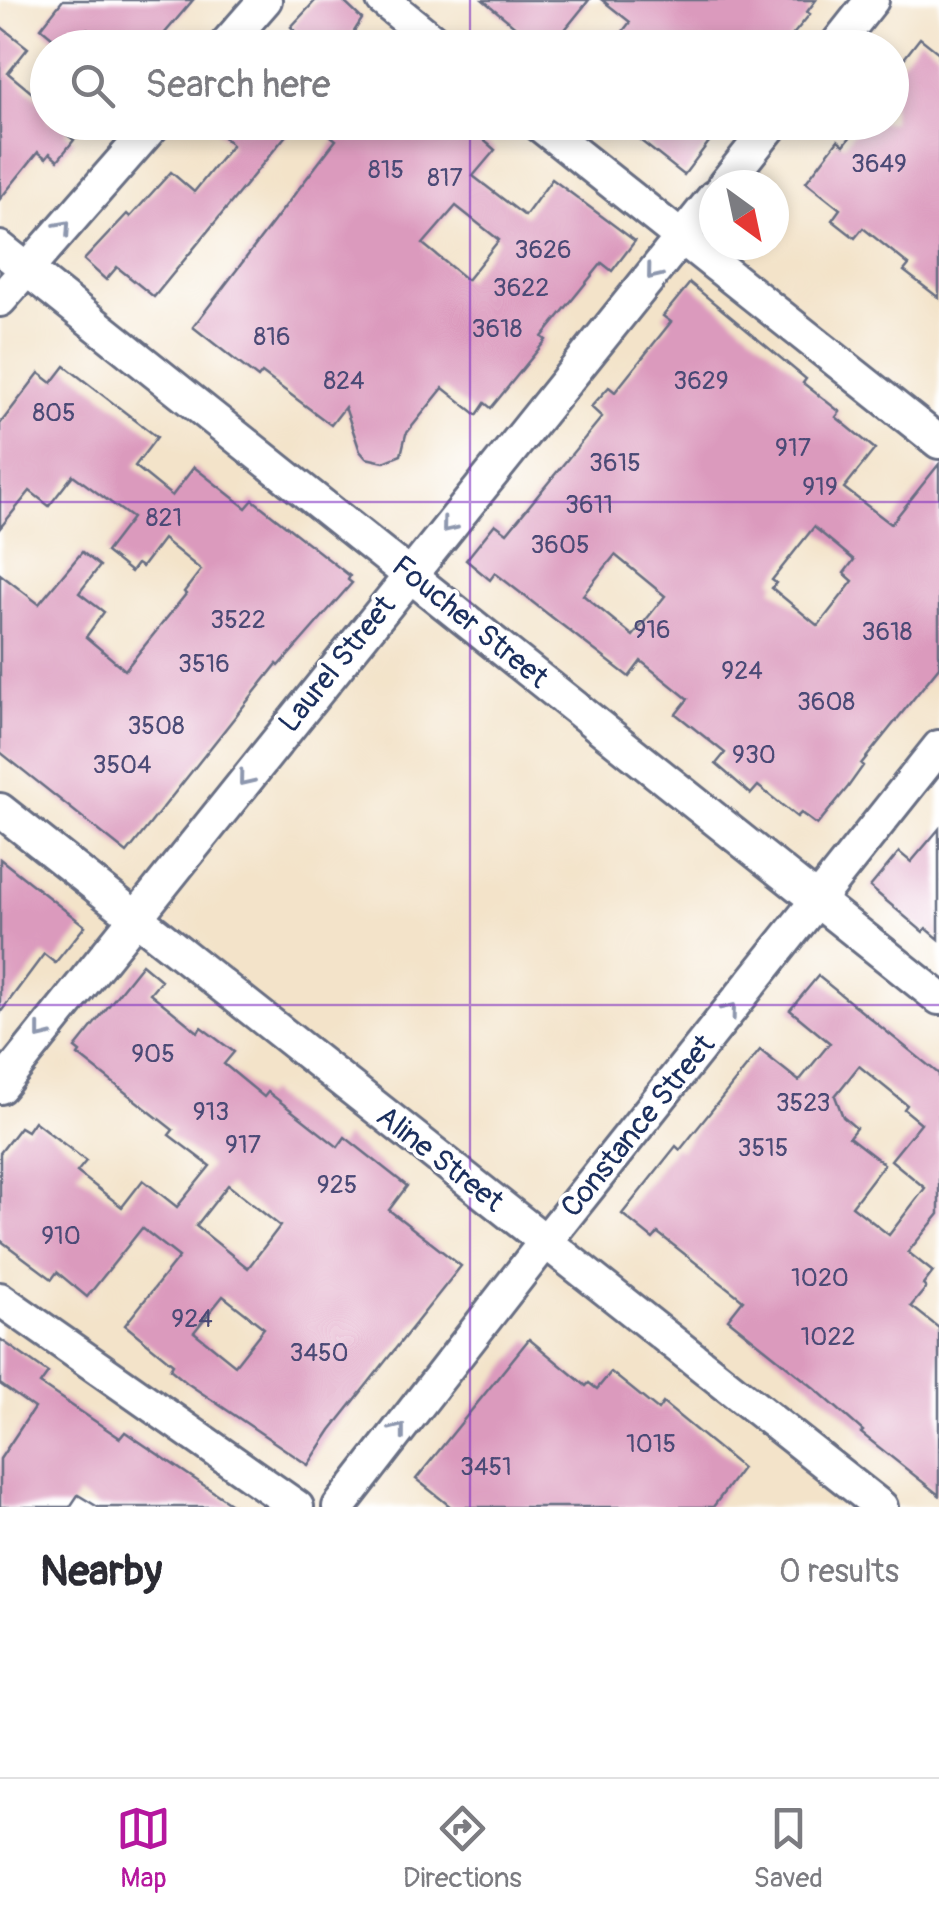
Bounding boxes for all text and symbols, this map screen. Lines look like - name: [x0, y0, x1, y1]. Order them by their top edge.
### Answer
- search box: [30, 30, 909, 140]
- icon: search: [65, 58, 120, 113]
- text: Search here: [145, 61, 331, 109]
- house number: 3649: [851, 149, 907, 180]
- house number: 815: [368, 155, 404, 186]
- house number: 817: [427, 163, 463, 194]
- north arrow: [699, 170, 789, 260]
- one-way arrow: [52, 220, 70, 238]
- house number: 3626: [514, 235, 572, 266]
- one-way arrow: [647, 262, 665, 280]
- house number: 3622: [493, 273, 549, 304]
- house number: 3618: [472, 314, 522, 345]
- house number: 816: [254, 322, 290, 353]
- house number: 824: [323, 366, 365, 397]
- house number: 3629: [673, 366, 729, 397]
- house number: 805: [32, 398, 76, 429]
- house number: 917: [775, 433, 811, 464]
- house number: 3615: [589, 448, 641, 479]
- house number: 919: [802, 472, 838, 503]
- house number: 3611: [565, 490, 613, 521]
- house number: 821: [146, 503, 182, 534]
- one-way arrow: [442, 514, 460, 532]
- house number: 3605: [530, 530, 590, 561]
- street label: Foucher Street: [384, 548, 556, 697]
- street label: Laurel Street: [271, 587, 404, 740]
- house number: 3522: [210, 605, 266, 636]
- house number: 916: [633, 615, 671, 646]
- house number: 3618: [862, 617, 912, 648]
- house number: 3516: [178, 649, 230, 680]
- house number: 924: [721, 656, 763, 687]
- house number: 3608: [797, 687, 855, 718]
- house number: 3508: [127, 711, 185, 742]
- house number: 930: [732, 740, 776, 771]
- house number: 3504: [92, 750, 152, 781]
- one-way arrow: [239, 768, 257, 786]
- one-way arrow: [718, 1003, 736, 1021]
- one-way arrow: [36, 1022, 54, 1040]
- street label: Constance Street: [553, 1027, 723, 1225]
- house number: 905: [131, 1039, 175, 1070]
- house number: 3523: [776, 1088, 830, 1119]
- house number: 913: [193, 1097, 229, 1128]
- street label: Aline Street: [369, 1098, 512, 1221]
- house number: 917: [225, 1130, 261, 1161]
- house number: 3515: [738, 1133, 788, 1164]
- house number: 925: [317, 1170, 357, 1201]
- house number: 910: [41, 1221, 81, 1252]
- house number: 1020: [791, 1263, 849, 1294]
- house number: 924: [171, 1304, 213, 1335]
- house number: 1022: [801, 1322, 855, 1353]
- house number: 3450: [289, 1338, 349, 1369]
- one-way arrow: [387, 1423, 405, 1441]
- house number: 1015: [626, 1429, 676, 1460]
- house number: 3451: [460, 1452, 512, 1483]
- text: Nearby: [40, 1546, 162, 1598]
- text: 0 results: [779, 1552, 899, 1592]
- tab: Map: [116, 1801, 171, 1896]
- tab: Directions: [403, 1801, 522, 1896]
- tab: Saved: [754, 1801, 823, 1896]

